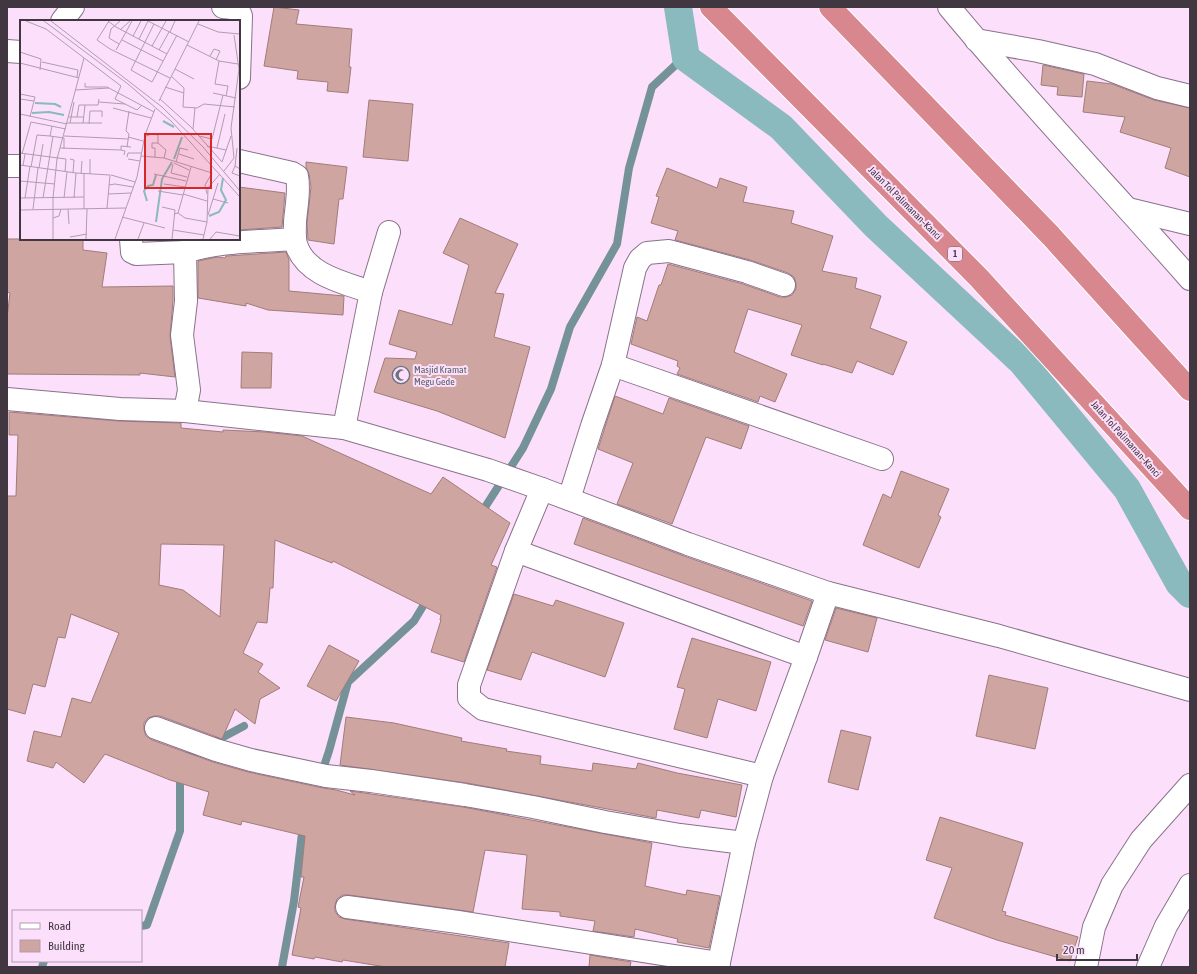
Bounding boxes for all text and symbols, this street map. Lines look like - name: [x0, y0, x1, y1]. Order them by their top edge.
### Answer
- inset map: [20, 20, 240, 240]
- street label: Jalan Tol Palimanan–Kanci: [866, 164, 944, 242]
- road number: 1: [948, 247, 962, 261]
- place label: Masjid Kramat Megu Gede: [414, 364, 467, 387]
- mosque icon: Masjid Kramat Megu Gede: [391, 365, 411, 385]
- street label: Jalan Tol Palimanan–Kanci: [1089, 399, 1163, 479]
- legend: [12, 910, 142, 962]
- text: Road: [48, 919, 71, 933]
- scale bar: [1057, 936, 1137, 962]
- text: Building: [48, 939, 86, 953]
- text: 20 m: [1063, 943, 1085, 957]

